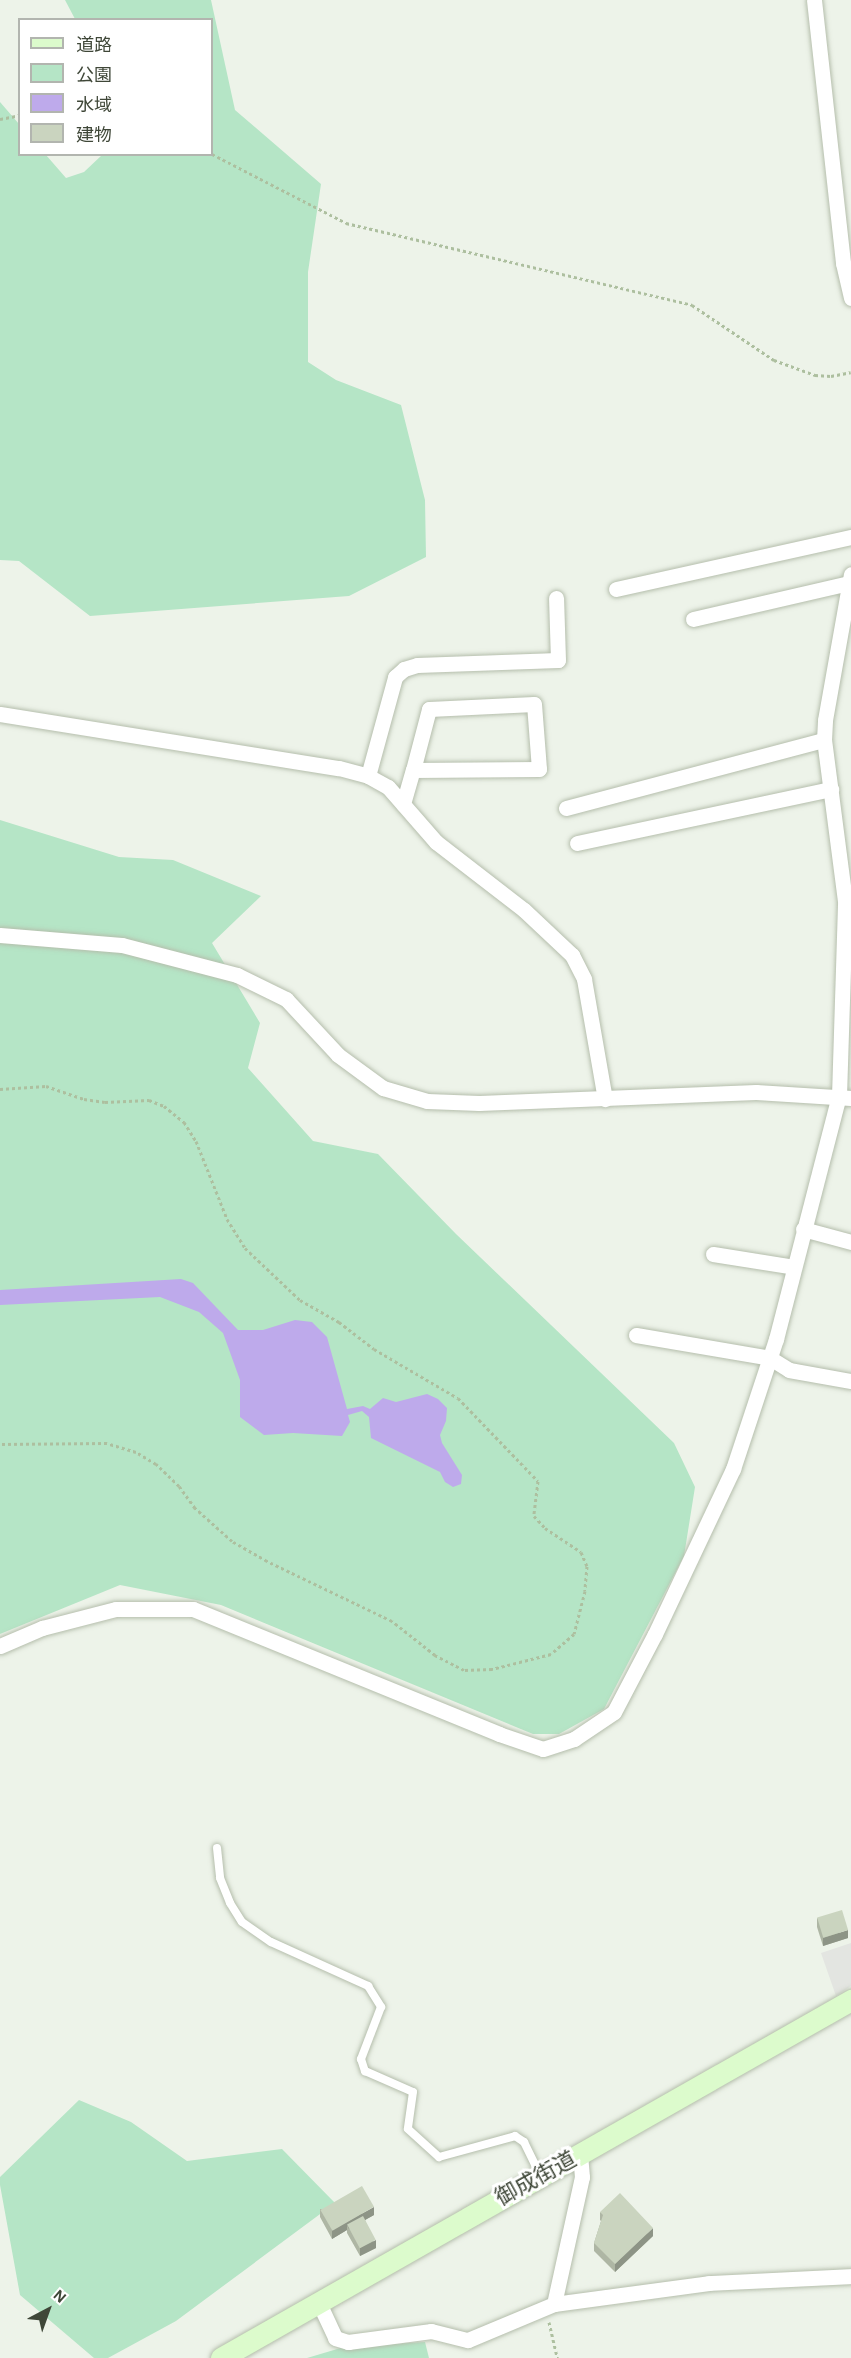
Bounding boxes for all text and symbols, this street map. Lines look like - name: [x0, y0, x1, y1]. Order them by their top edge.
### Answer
- legend: [18, 18, 213, 156]
- text: 道路: [76, 37, 112, 55]
- text: 公園: [76, 67, 112, 85]
- text: 水域: [76, 97, 112, 115]
- text: 建物: [76, 127, 112, 145]
- street label: 御成街道: [491, 2146, 581, 2212]
- north arrow: [18, 2280, 78, 2340]
- text: N: [50, 2287, 69, 2306]

